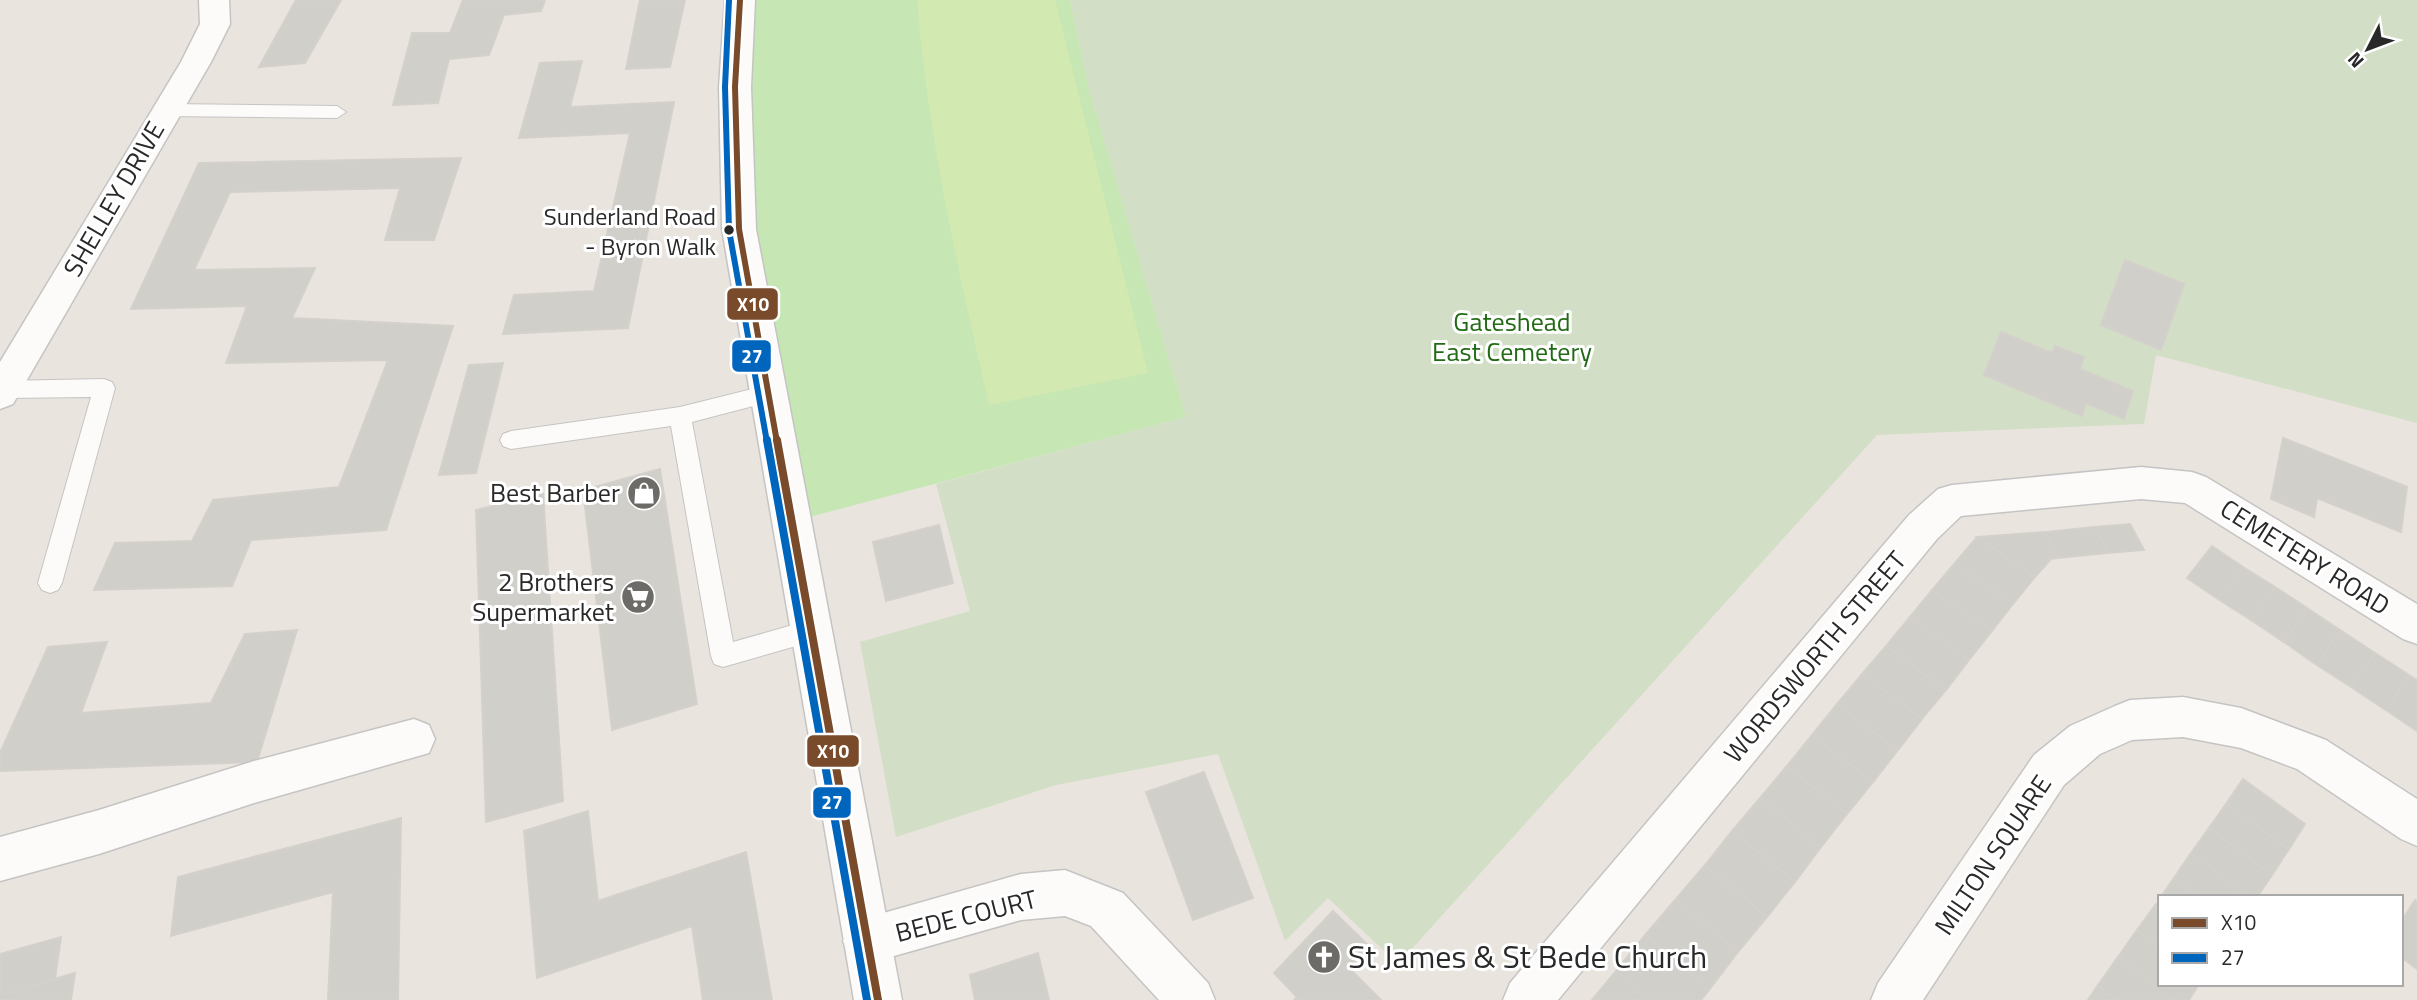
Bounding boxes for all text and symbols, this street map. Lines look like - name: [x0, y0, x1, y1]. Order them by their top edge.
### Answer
- north arrow: [2333, 14, 2403, 84]
- text: N: [2340, 46, 2370, 75]
- street label: SHELLEY DRIVE: [53, 114, 174, 284]
- place label: Sunderland Road - Byron Walk: [544, 198, 716, 264]
- marker: Sunderland Road - Byron Walk: [722, 223, 736, 237]
- line badge: X10: [726, 287, 779, 321]
- text: X10: [737, 289, 769, 318]
- park label: Gateshead East Cemetery: [1432, 302, 1592, 371]
- line badge: 27: [731, 339, 772, 373]
- text: 27: [741, 341, 763, 370]
- place label: Best Barber: [490, 473, 620, 512]
- shop icon: Best Barber: [625, 474, 663, 512]
- street label: CEMETERY ROAD: [2213, 489, 2397, 624]
- street label: WORDSWORTH STREET: [1714, 542, 1915, 771]
- place label: 2 Brothers Supermarket: [472, 562, 614, 631]
- supermarket icon: 2 Brothers Supermarket: [619, 578, 657, 616]
- line badge: X10: [806, 734, 860, 768]
- text: X10: [817, 736, 849, 765]
- street label: MILTON SQUARE: [1925, 767, 2061, 943]
- line badge: 27: [812, 786, 852, 819]
- text: 27: [821, 787, 843, 816]
- street label: BEDE COURT: [891, 879, 1041, 952]
- legend: [2158, 895, 2403, 986]
- text: X10: [2221, 906, 2256, 938]
- place label: St James & St Bede Church: [1348, 932, 1707, 980]
- church icon: St James & St Bede Church: [1305, 938, 1343, 976]
- text: 27: [2221, 941, 2245, 973]

